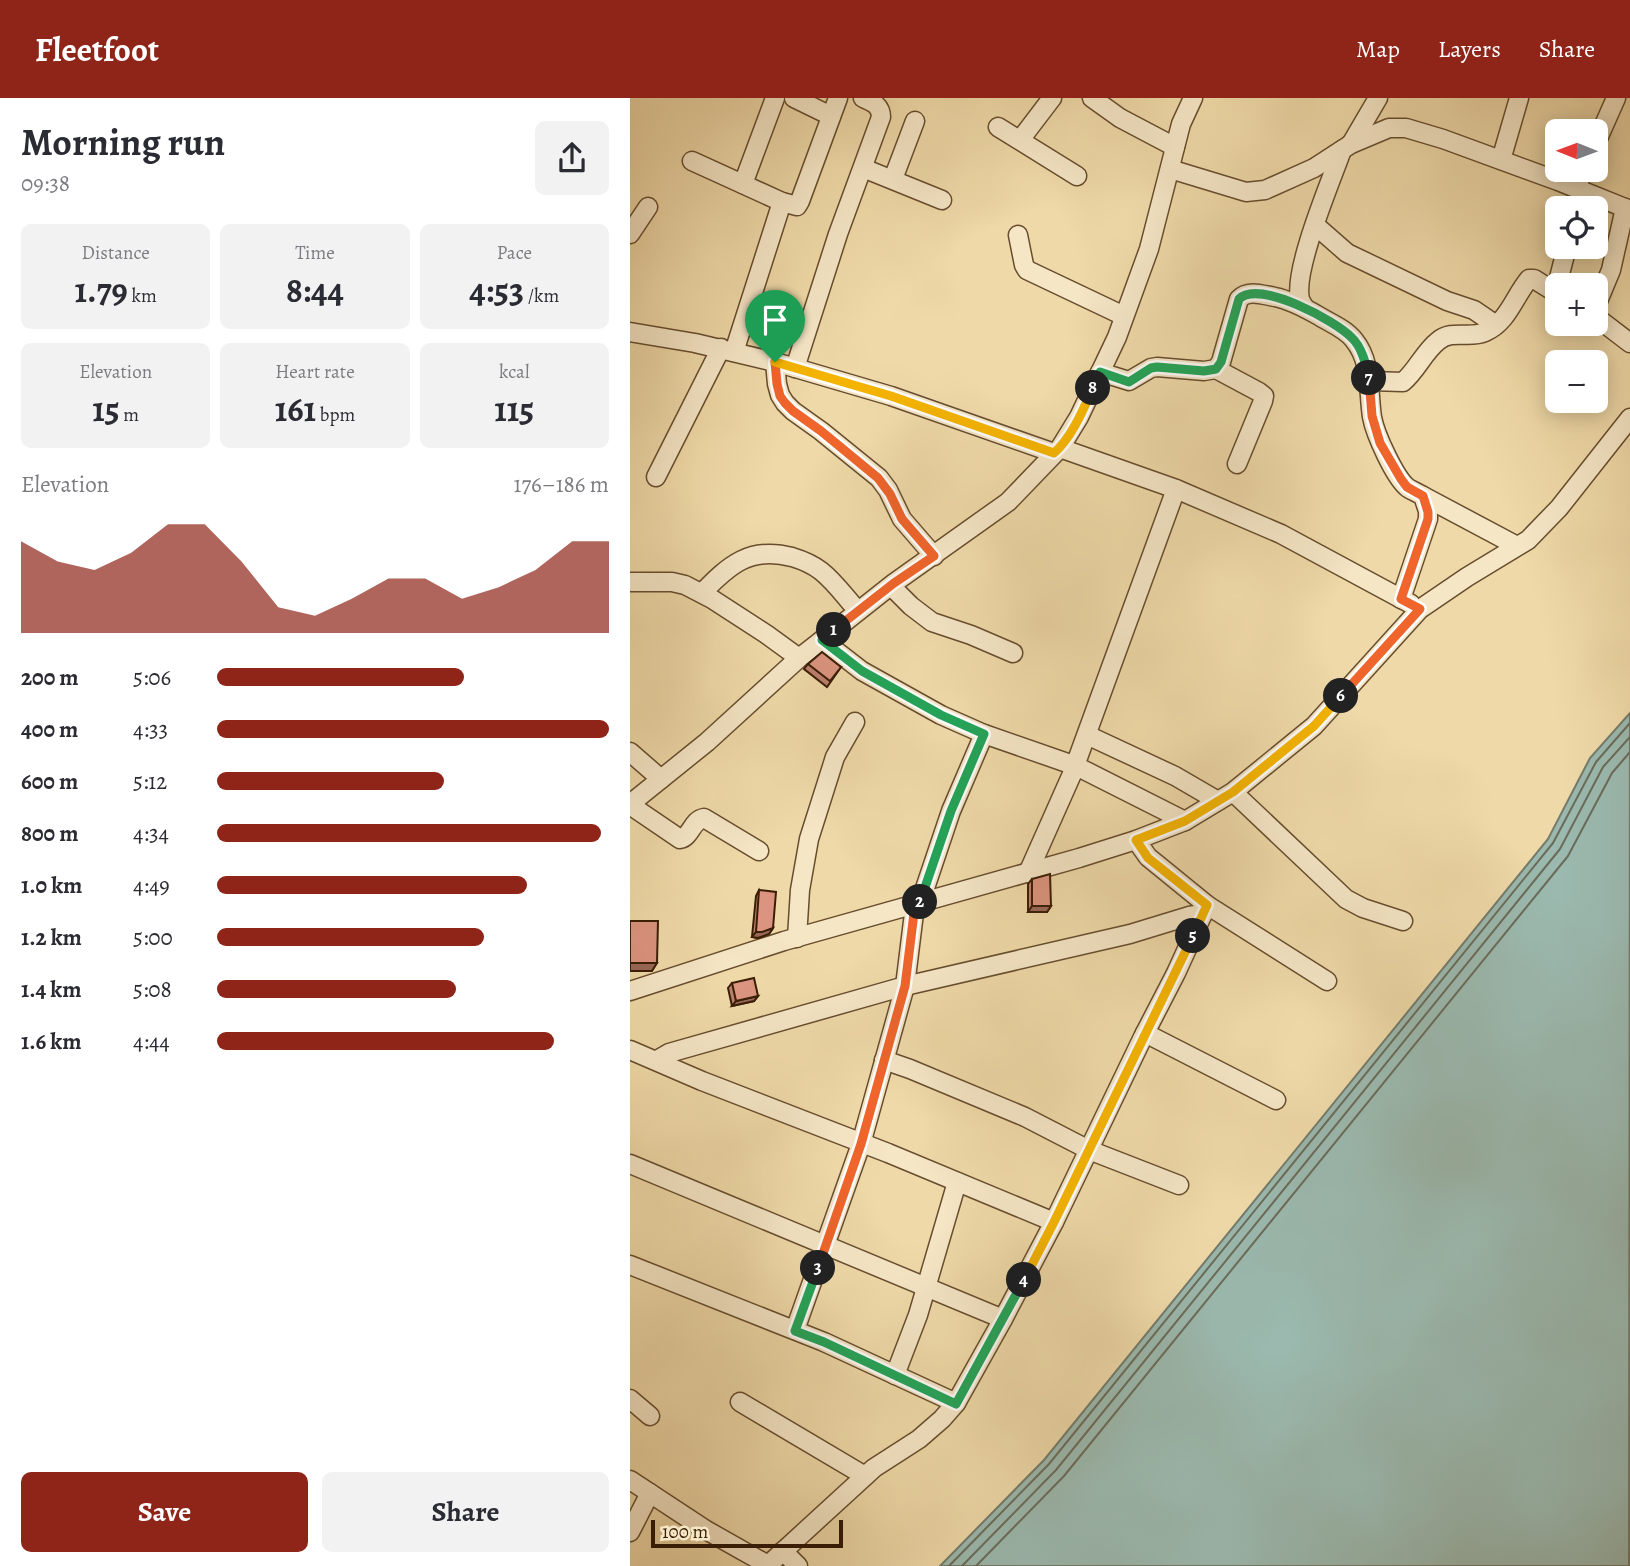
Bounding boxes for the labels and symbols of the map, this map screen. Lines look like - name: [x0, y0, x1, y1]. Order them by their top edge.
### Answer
- north arrow: [1545, 119, 1608, 182]
- pin: [745, 290, 805, 362]
- pin: 7: [1352, 360, 1386, 396]
- pin: 8: [1076, 370, 1110, 406]
- pin: 1: [816, 612, 852, 648]
- pin: 6: [1324, 678, 1358, 714]
- pin: 2: [902, 884, 938, 920]
- pin: 5: [1176, 918, 1210, 954]
- pin: 3: [800, 1250, 836, 1286]
- pin: 4: [1006, 1262, 1042, 1298]
- scale bar: [651, 1517, 844, 1549]

